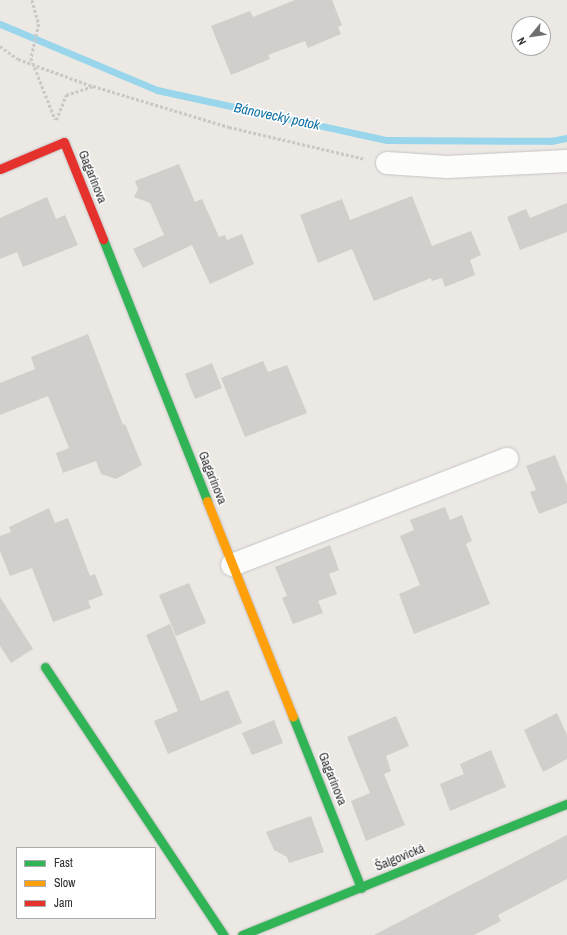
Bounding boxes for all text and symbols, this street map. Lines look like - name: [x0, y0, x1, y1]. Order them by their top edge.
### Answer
- north arrow: [511, 16, 551, 56]
- text: N: [514, 35, 529, 48]
- water label: Bánovecký potok: [232, 99, 322, 133]
- street label: Gagarinova: [74, 148, 110, 206]
- street label: Gagarinova: [194, 449, 230, 507]
- street label: Gagarinova: [314, 750, 350, 808]
- street label: Šalgovická: [373, 841, 427, 875]
- legend: [16, 847, 156, 919]
- text: Fast: [54, 855, 73, 871]
- text: Slow: [54, 875, 75, 891]
- text: Jam: [54, 895, 73, 911]

